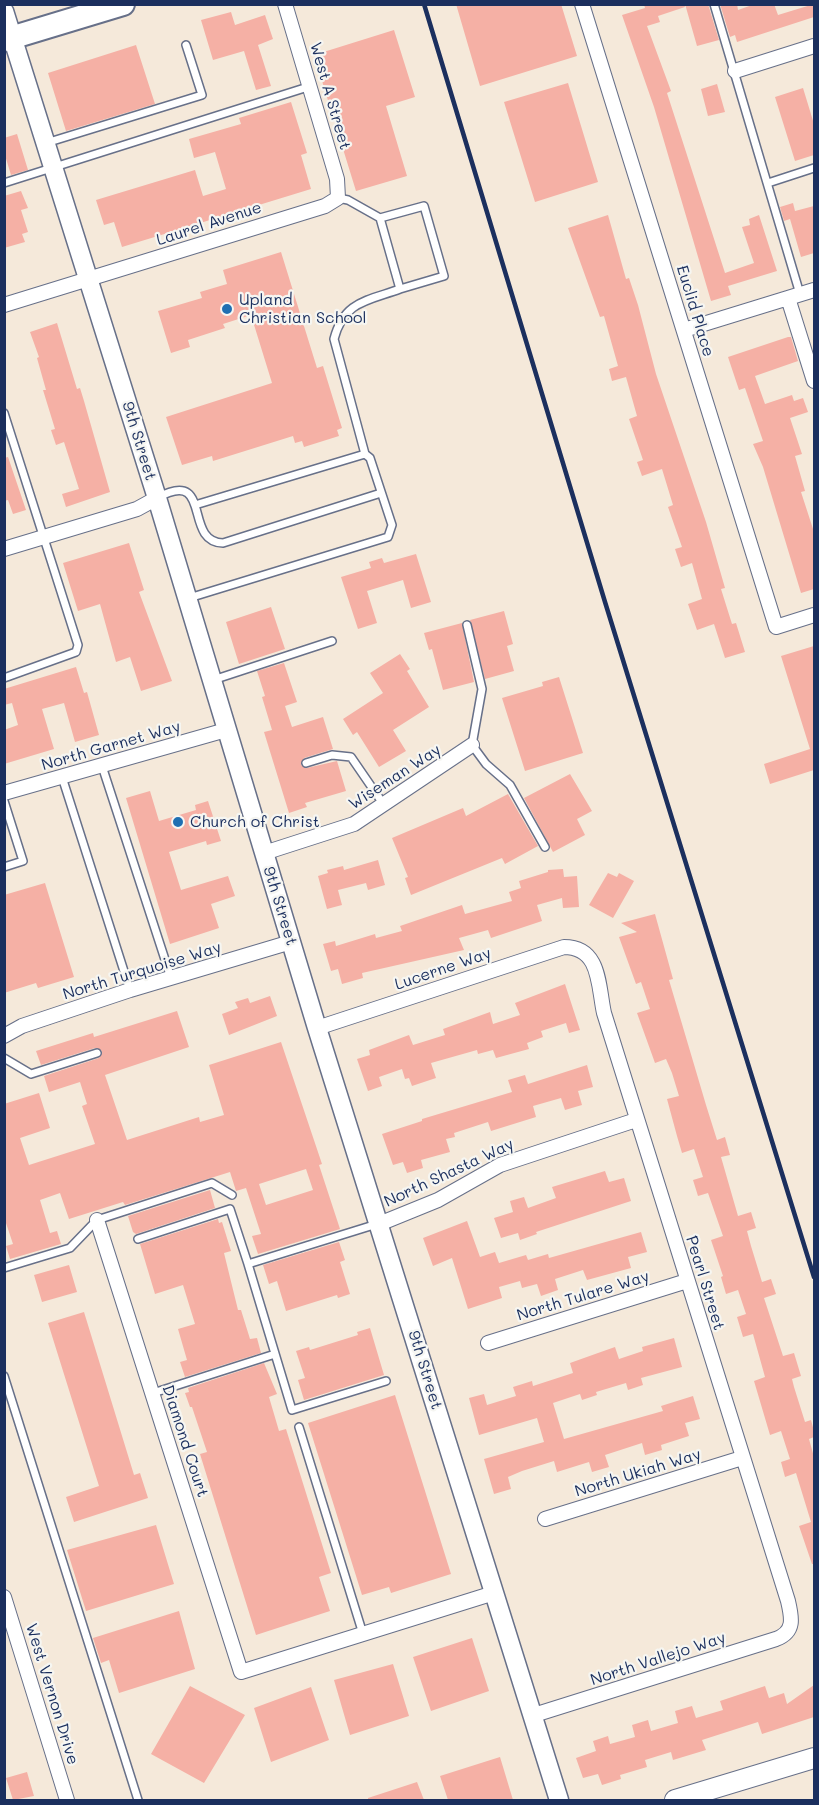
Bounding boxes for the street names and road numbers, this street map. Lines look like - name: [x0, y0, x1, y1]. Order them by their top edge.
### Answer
- street label: West A Street: [305, 40, 355, 152]
- street label: Laurel Avenue: [154, 198, 264, 250]
- street label: Euclid Place: [672, 263, 718, 359]
- street label: 9th Street: [118, 399, 160, 483]
- street label: North Garnet Way: [39, 717, 183, 775]
- street label: Wiseman Way: [345, 740, 445, 814]
- street label: 9th Street: [259, 864, 301, 948]
- street label: North Turquoise Way: [60, 938, 224, 1004]
- street label: Lucerne Way: [392, 944, 494, 994]
- street label: North Shasta Way: [381, 1135, 517, 1211]
- street label: Pearl Street: [682, 1233, 728, 1333]
- street label: North Tulare Way: [514, 1267, 652, 1325]
- street label: 9th Street: [404, 1328, 446, 1412]
- street label: Diamond Court: [158, 1382, 212, 1500]
- street label: North Ukiah Way: [573, 1445, 703, 1501]
- street label: West Vernon Drive: [21, 1621, 83, 1767]
- street label: North Vallejo Way: [588, 1628, 728, 1690]

